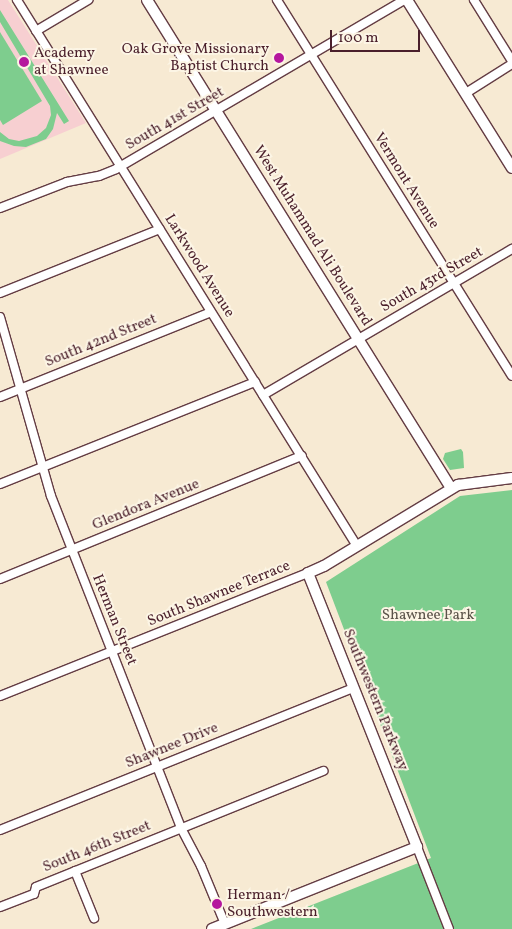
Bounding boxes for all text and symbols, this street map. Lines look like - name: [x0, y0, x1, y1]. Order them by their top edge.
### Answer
- scale bar: [332, 20, 422, 52]
- text: 100 m: [338, 28, 378, 49]
- place label: Oak Grove Missionary Baptist Church: [122, 40, 269, 75]
- place label: Academy at Shawnee: [34, 44, 109, 79]
- marker: Oak Grove Missionary Baptist Church: [273, 52, 285, 64]
- marker: Academy at Shawnee: [18, 56, 30, 68]
- street label: South 41st Street: [123, 84, 227, 154]
- street label: Vermont Avenue: [369, 130, 443, 232]
- street label: West Muhammad Ali Boulevard: [249, 142, 375, 330]
- street label: Larkwood Avenue: [160, 211, 238, 321]
- street label: South 43rd Street: [378, 243, 486, 317]
- street label: South 42nd Street: [43, 310, 159, 372]
- street label: Glendora Avenue: [90, 475, 202, 535]
- street label: South Shawnee Terrace: [145, 557, 293, 631]
- street label: Herman Street: [88, 572, 140, 668]
- park label: Shawnee Park: [382, 607, 474, 625]
- street label: Southwestern Parkway: [338, 627, 412, 773]
- street label: Shawnee Drive: [123, 719, 221, 773]
- street label: South 46th Street: [40, 817, 154, 877]
- place label: Herman / Southwestern: [227, 886, 318, 921]
- marker: Herman / Southwestern: [211, 898, 223, 910]

